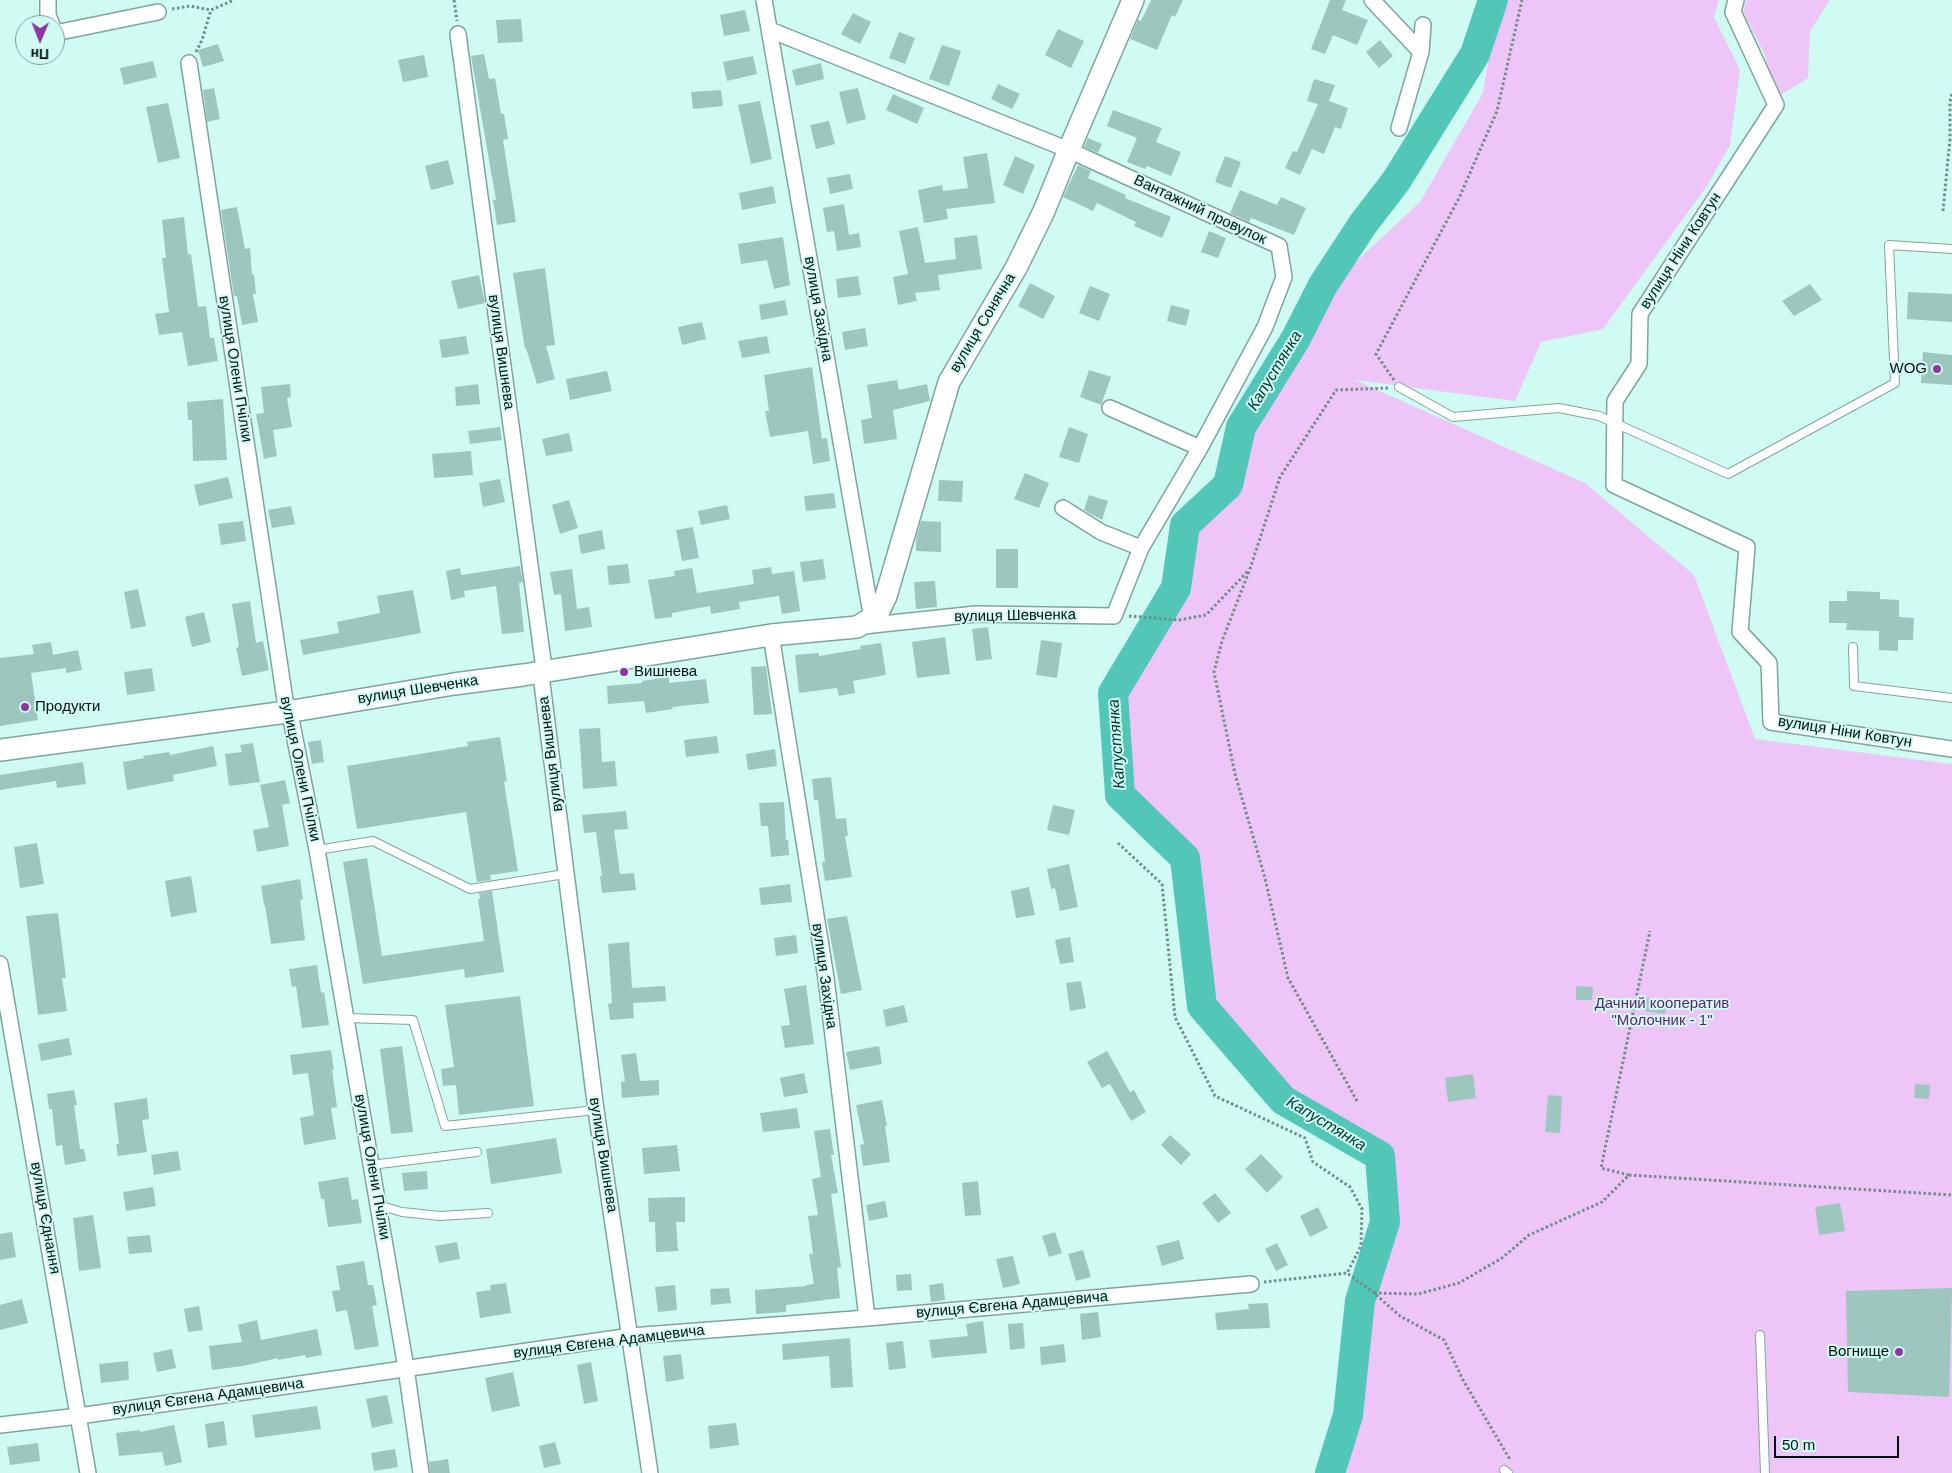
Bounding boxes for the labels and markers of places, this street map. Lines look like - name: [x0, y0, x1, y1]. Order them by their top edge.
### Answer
- place label: WOG: [1890, 360, 1927, 378]
- marker: WOG: [1931, 363, 1943, 375]
- place label: Вишнева: [634, 663, 697, 681]
- marker: Вишнева: [618, 666, 630, 678]
- place label: Продукти: [35, 698, 100, 716]
- marker: Продукти: [19, 701, 31, 713]
- place label: Вогнище: [1828, 1343, 1889, 1361]
- marker: Вогнище: [1893, 1346, 1905, 1358]

